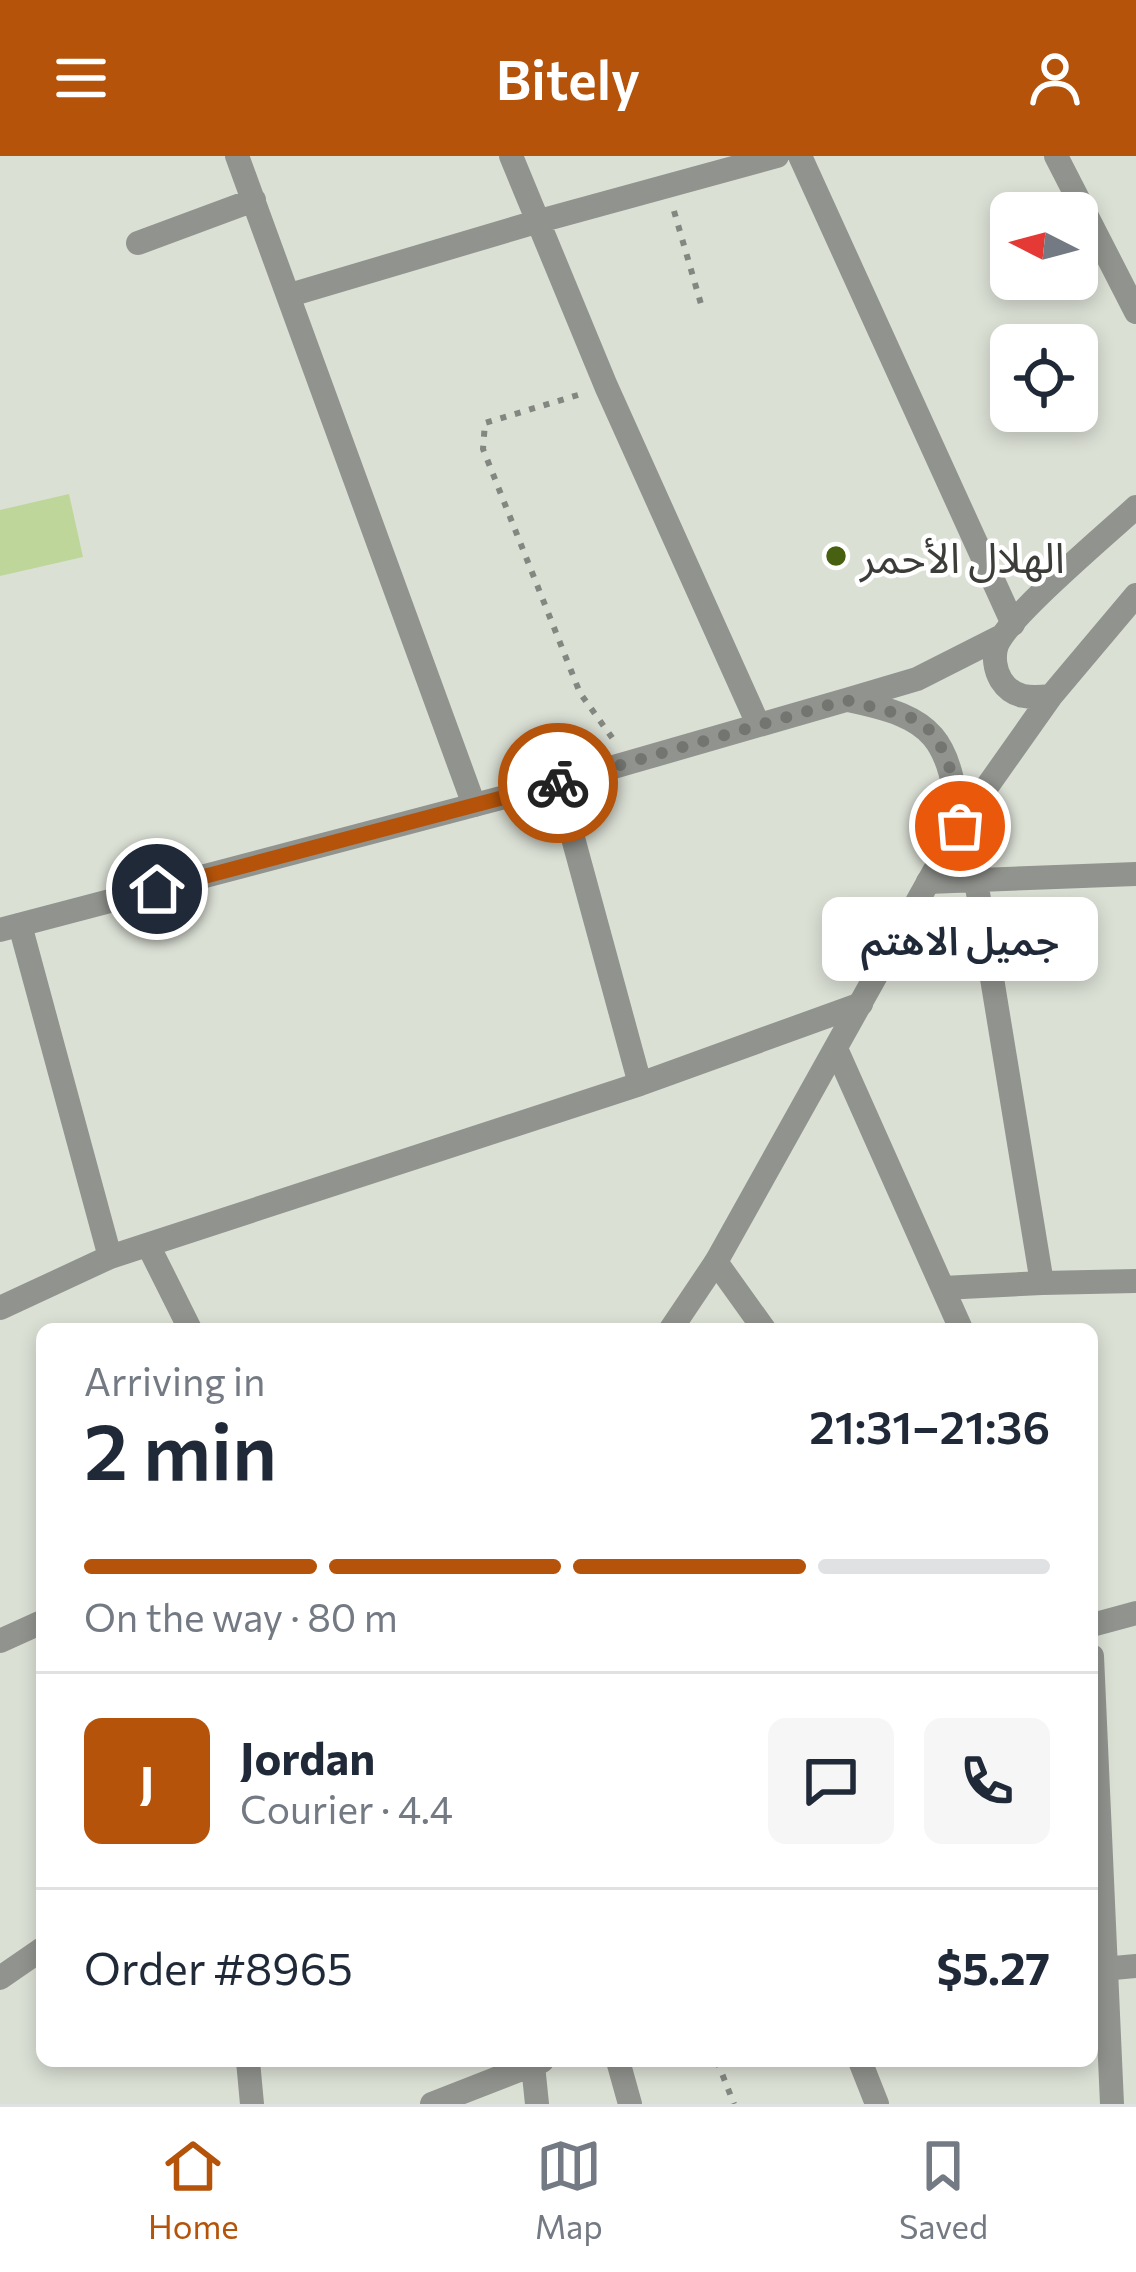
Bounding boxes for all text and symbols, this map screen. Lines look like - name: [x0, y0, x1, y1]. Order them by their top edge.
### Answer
- icon: menu: [48, 45, 114, 111]
- text: Bitely: [496, 45, 640, 111]
- icon: person: [1022, 45, 1088, 111]
- north arrow: [990, 192, 1098, 300]
- map controls: [990, 192, 1098, 432]
- button: locate: [990, 324, 1098, 432]
- place label: الهلال الأحمر: [858, 530, 1065, 583]
- marker: الهلال الأحمر: [823, 543, 849, 569]
- courier: [498, 723, 618, 843]
- icon: bike: [525, 750, 591, 816]
- pin: [909, 775, 1011, 877]
- icon: bag: [927, 793, 993, 859]
- pin: [106, 838, 208, 940]
- icon: home: [124, 856, 190, 922]
- callout: جميل الاهتم: [822, 898, 1098, 982]
- text: جميل الاهتم: [861, 915, 1059, 963]
- text: Arriving in: [84, 1356, 265, 1404]
- text: 21:31–21:36: [809, 1398, 1050, 1453]
- text: 2 min: [84, 1401, 277, 1496]
- text: On the way · 80 m: [84, 1592, 398, 1640]
- button: chat: [768, 1718, 894, 1844]
- button: phone: [924, 1718, 1050, 1844]
- text: Jordan: [240, 1729, 375, 1784]
- text: J: [140, 1753, 154, 1808]
- text: Courier · 4.4: [240, 1784, 453, 1832]
- text: Order #8965: [84, 1939, 353, 1994]
- text: $5.27: [937, 1939, 1050, 1994]
- tab: Home: [148, 2133, 239, 2246]
- tab: Map: [535, 2133, 603, 2246]
- tab: Saved: [899, 2133, 988, 2246]

